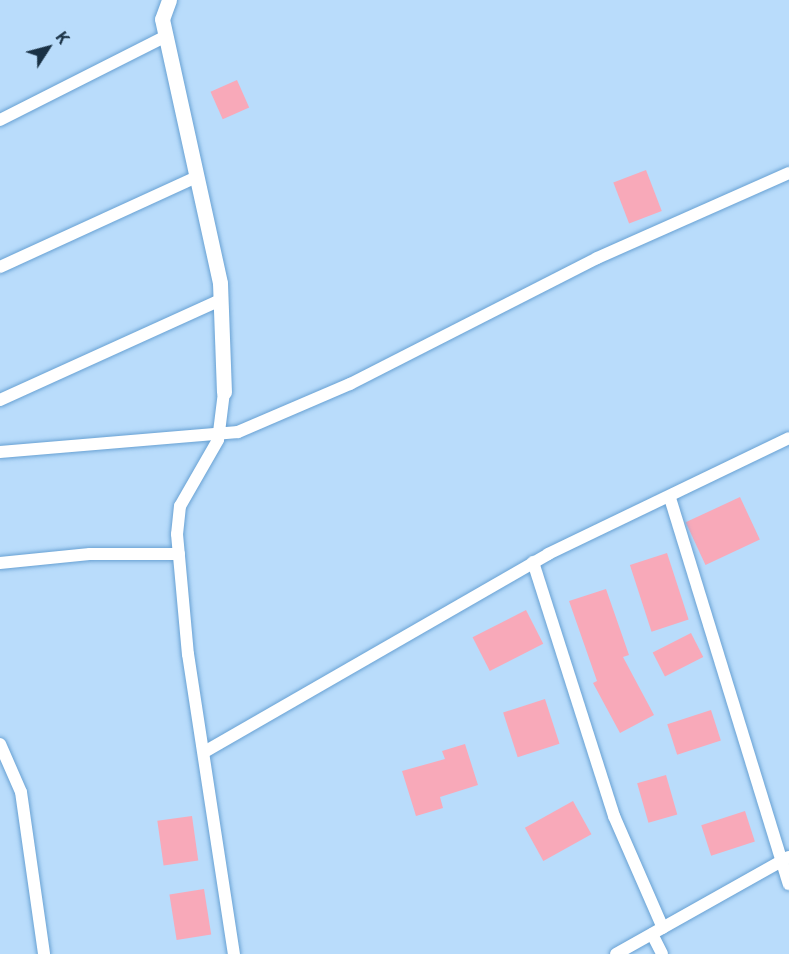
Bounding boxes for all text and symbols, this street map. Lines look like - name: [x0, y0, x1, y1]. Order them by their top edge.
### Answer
- north arrow: [18, 18, 78, 78]
- text: K: [51, 27, 75, 48]

